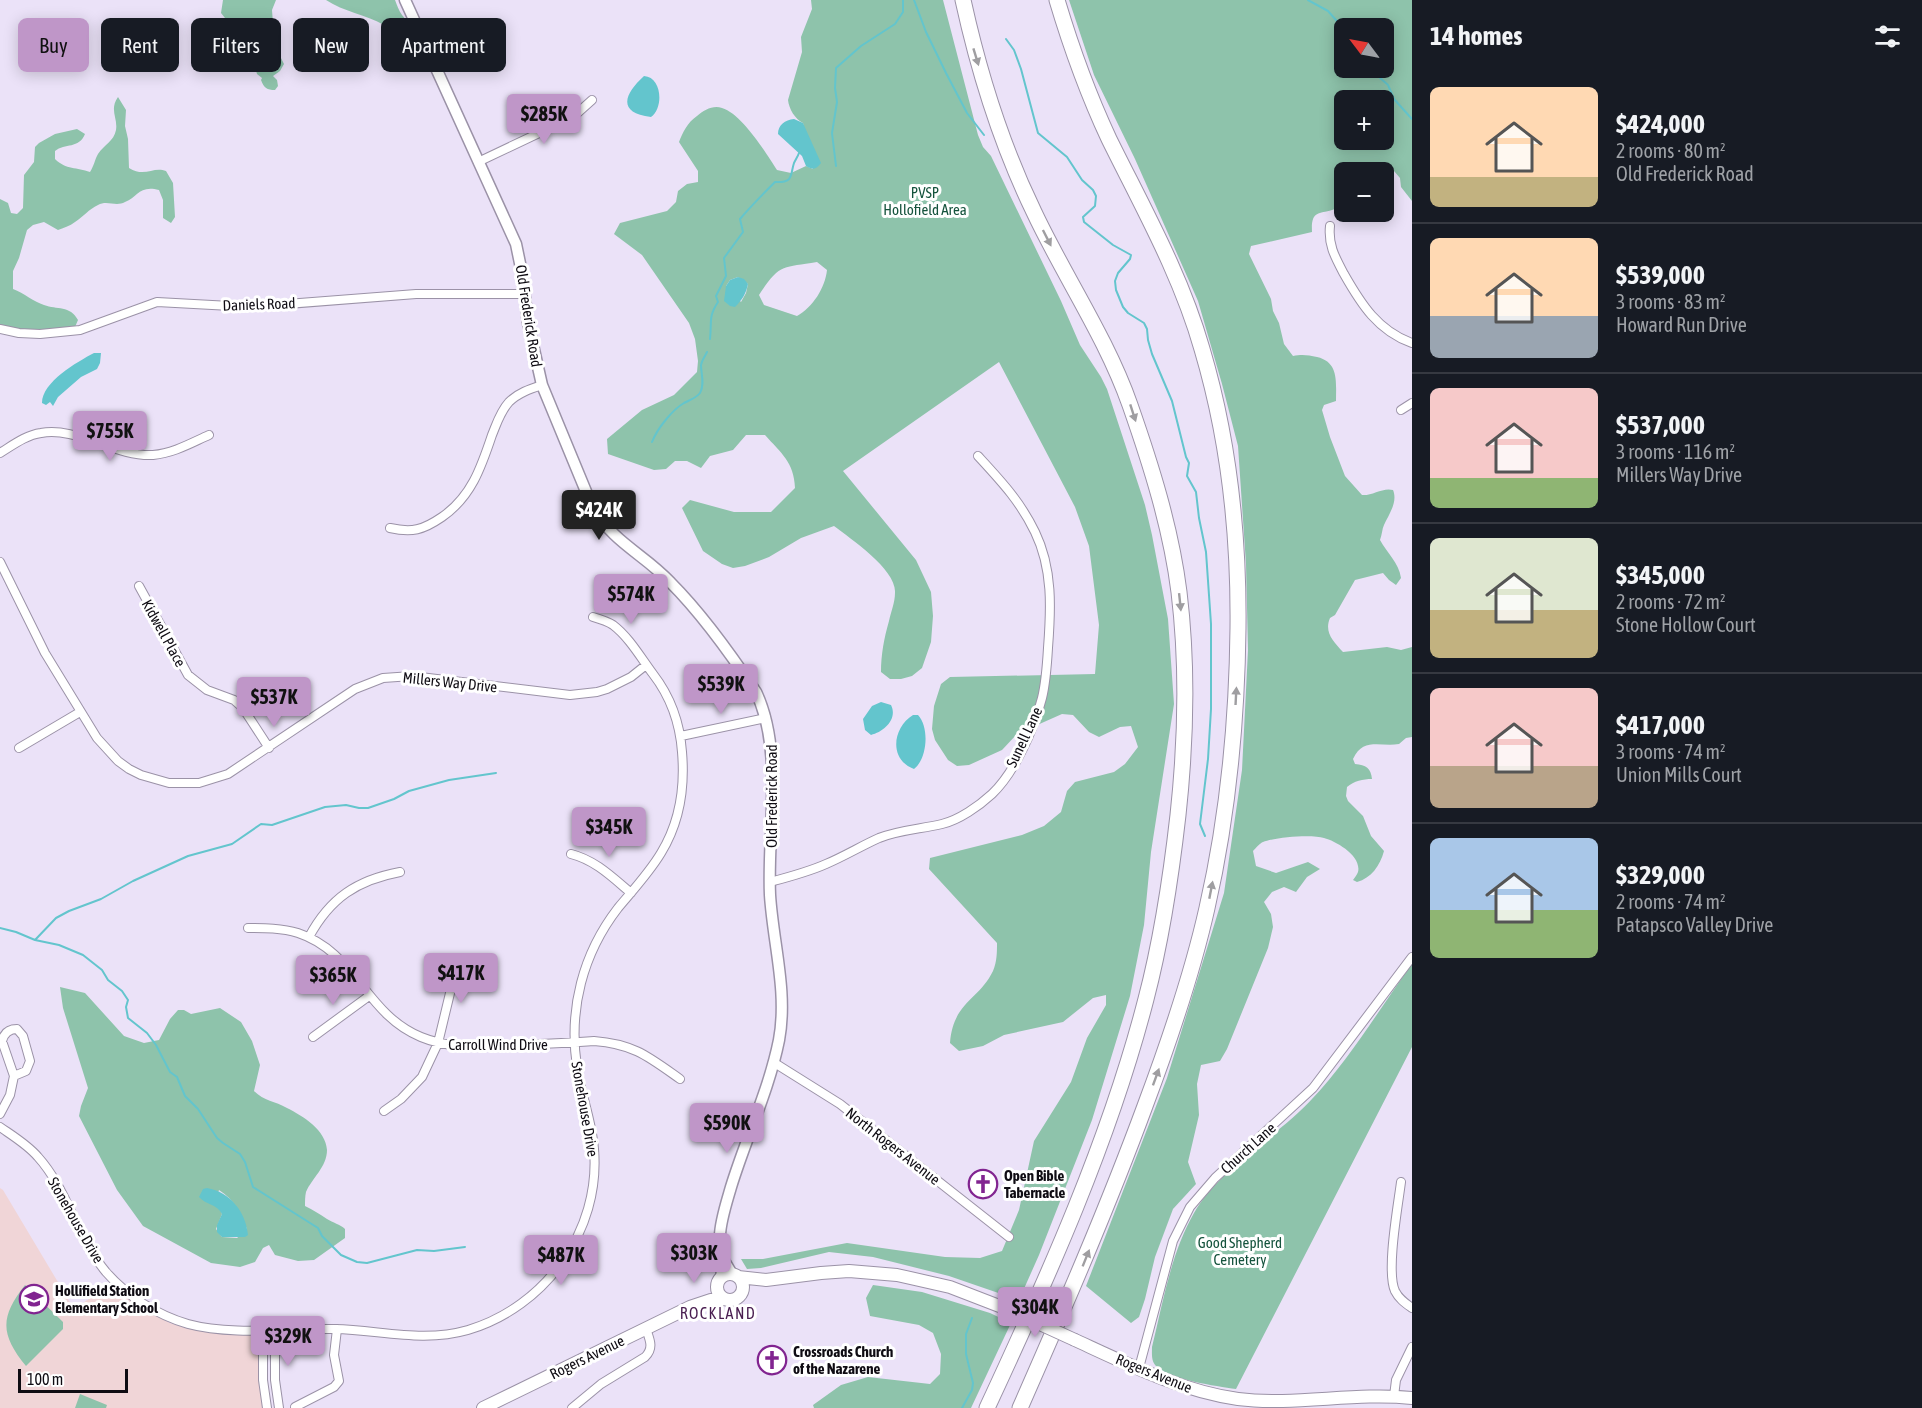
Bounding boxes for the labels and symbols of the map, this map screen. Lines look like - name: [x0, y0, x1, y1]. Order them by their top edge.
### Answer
- north arrow: [1334, 18, 1394, 78]
- one-way arrow: [972, 48, 981, 66]
- pin: $285K: [502, 94, 586, 145]
- park label: PVSP Hollofield Area: [883, 184, 967, 218]
- one-way arrow: [1042, 230, 1052, 247]
- street label: Old Frederick Road: [513, 264, 545, 368]
- street label: Daniels Road: [222, 294, 296, 314]
- one-way arrow: [1128, 404, 1138, 422]
- pin: $755K: [68, 411, 152, 462]
- pin: $424K: [557, 490, 641, 541]
- pin: $574K: [589, 574, 673, 625]
- one-way arrow: [1175, 592, 1185, 611]
- street label: Kidwell Place: [139, 596, 190, 670]
- pin: $539K: [679, 664, 763, 715]
- street label: Millers Way Drive: [402, 669, 498, 695]
- pin: $537K: [232, 677, 316, 728]
- one-way arrow: [1232, 687, 1241, 706]
- street label: Sunell Lane: [1003, 704, 1045, 770]
- street label: Old Frederick Road: [763, 744, 780, 848]
- pin: $345K: [567, 807, 651, 858]
- one-way arrow: [1207, 880, 1216, 899]
- pin: $417K: [419, 953, 503, 1004]
- pin: $365K: [291, 955, 375, 1006]
- street label: Carroll Wind Drive: [448, 1036, 548, 1053]
- street label: Stonehouse Drive: [568, 1060, 602, 1158]
- one-way arrow: [1152, 1068, 1162, 1086]
- pin: $590K: [685, 1103, 769, 1154]
- street label: North Rogers Avenue: [843, 1104, 944, 1188]
- street label: Church Lane: [1217, 1119, 1279, 1177]
- place label: Open Bible Tabernacle: [1004, 1167, 1065, 1201]
- church icon: Open Bible Tabernacle: [967, 1168, 999, 1200]
- street label: Stonehouse Drive: [45, 1174, 108, 1266]
- pin: $303K: [652, 1233, 736, 1284]
- park label: Good Shepherd Cemetery: [1198, 1234, 1282, 1268]
- pin: $487K: [519, 1235, 603, 1286]
- one-way arrow: [1081, 1249, 1091, 1267]
- place label: Hollifield Station Elementary School: [55, 1282, 159, 1316]
- school or university icon: Hollifield Station Elementary School: [18, 1283, 50, 1315]
- pin: $304K: [993, 1287, 1077, 1338]
- district label: ROCKLAND: [680, 1304, 756, 1322]
- pin: $329K: [246, 1316, 330, 1367]
- street label: Rogers Avenue: [547, 1332, 627, 1382]
- place label: Crossroads Church of the Nazarene: [793, 1343, 893, 1377]
- church icon: Crossroads Church of the Nazarene: [756, 1344, 788, 1376]
- street label: Rogers Avenue: [1113, 1350, 1195, 1396]
- scale bar: [18, 1366, 128, 1394]

